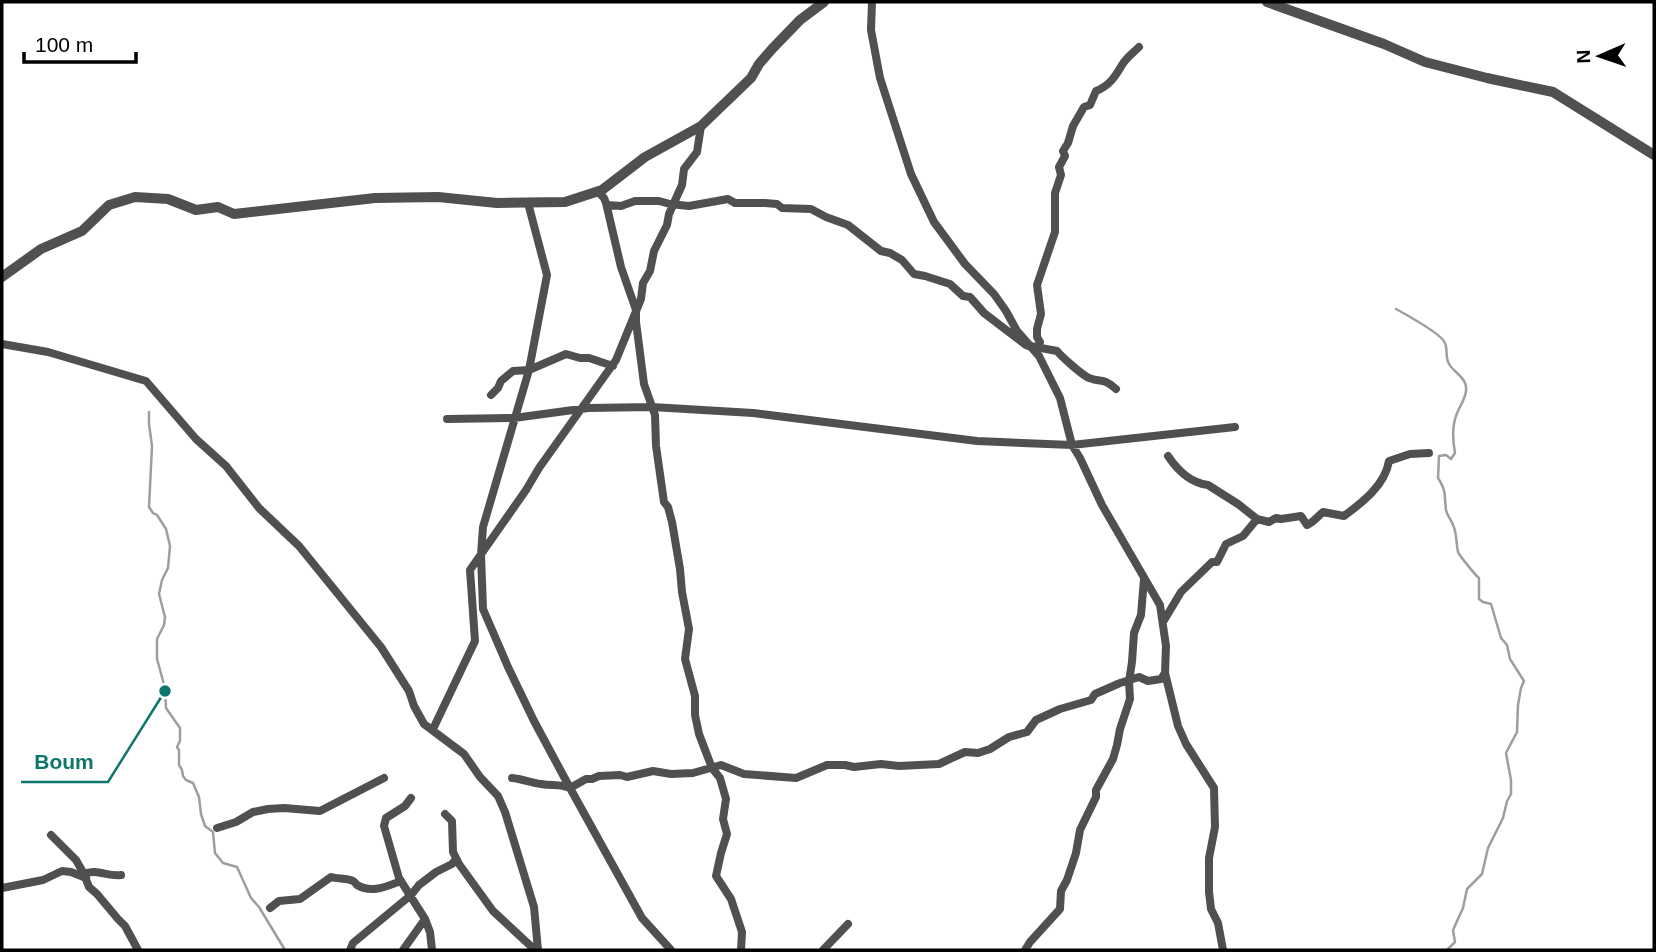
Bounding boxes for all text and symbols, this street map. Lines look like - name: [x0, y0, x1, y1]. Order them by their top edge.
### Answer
- scale bar: [24, 21, 136, 65]
- north arrow: [1565, 21, 1635, 91]
- text: 100 m: [35, 33, 93, 56]
- text: N: [1573, 49, 1594, 64]
- callout: Boum: [21, 740, 108, 782]
- text: Boum: [34, 750, 94, 773]

